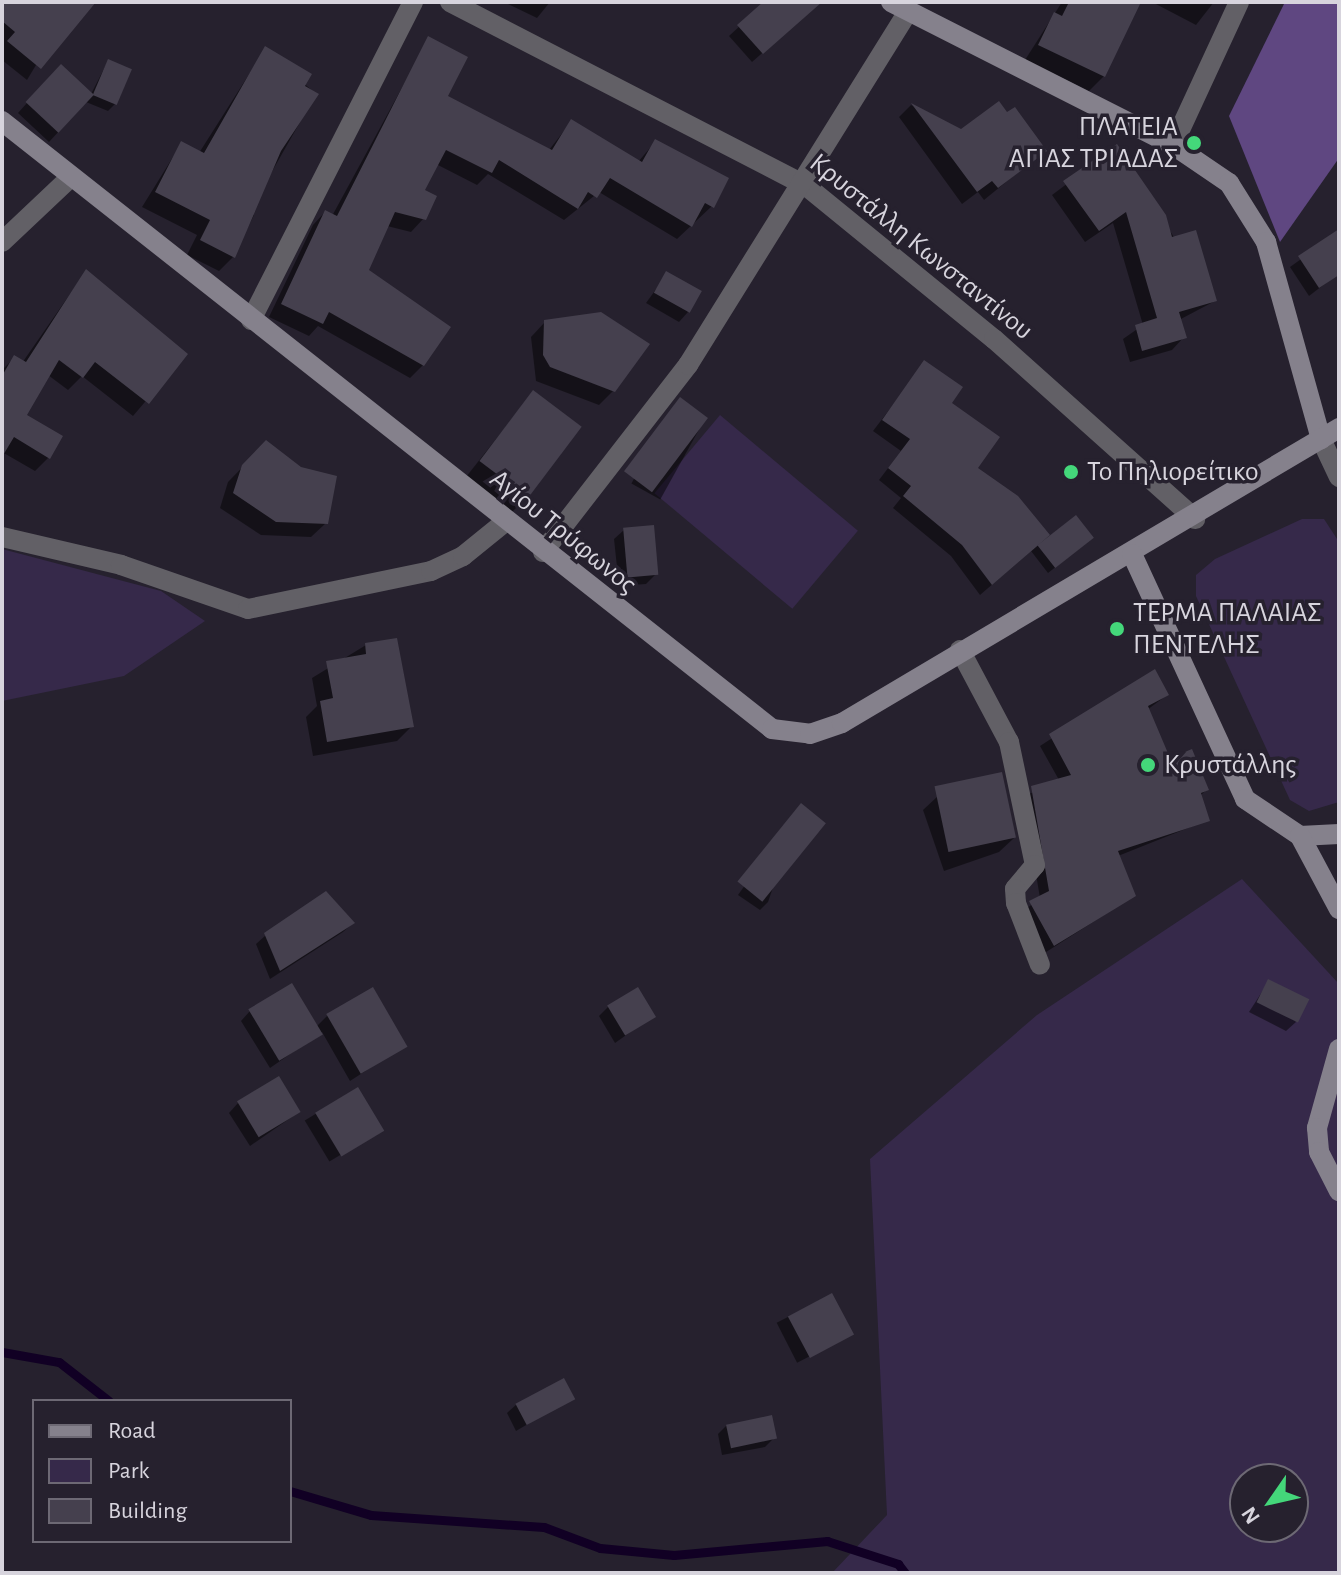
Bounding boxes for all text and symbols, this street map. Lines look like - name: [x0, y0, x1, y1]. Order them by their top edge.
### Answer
- place label: ΠΛΑΤΕΙΑ ΑΓΙΑΣ ΤΡΙΑΔΑΣ: [1009, 110, 1178, 176]
- marker: ΠΛΑΤΕΙΑ ΑΓΙΑΣ ΤΡΙΑΔΑΣ: [1185, 134, 1203, 152]
- street label: Κρυστάλλη Κωνσταντίνου: [802, 146, 1040, 348]
- place label: Το Πηλιορείτικο: [1087, 455, 1258, 489]
- street label: Αγίου Τρύφωνος: [483, 463, 643, 601]
- marker: Το Πηλιορείτικο: [1062, 463, 1080, 481]
- place label: ΤΕΡΜΑ ΠΑΛΑΙΑΣ ΠΕΝΤΕΛΗΣ: [1133, 596, 1322, 662]
- marker: ΤΕΡΜΑ ΠΑΛΑΙΑΣ ΠΕΝΤΕΛΗΣ: [1108, 620, 1126, 638]
- place label: Κρυστάλλης: [1164, 748, 1296, 782]
- marker: Κρυστάλλης: [1139, 756, 1157, 774]
- legend: [32, 1399, 292, 1543]
- text: Road: [108, 1419, 156, 1443]
- text: Park: [108, 1459, 149, 1483]
- north arrow: [1229, 1463, 1309, 1543]
- text: Building: [108, 1499, 187, 1523]
- text: N: [1237, 1503, 1264, 1528]

